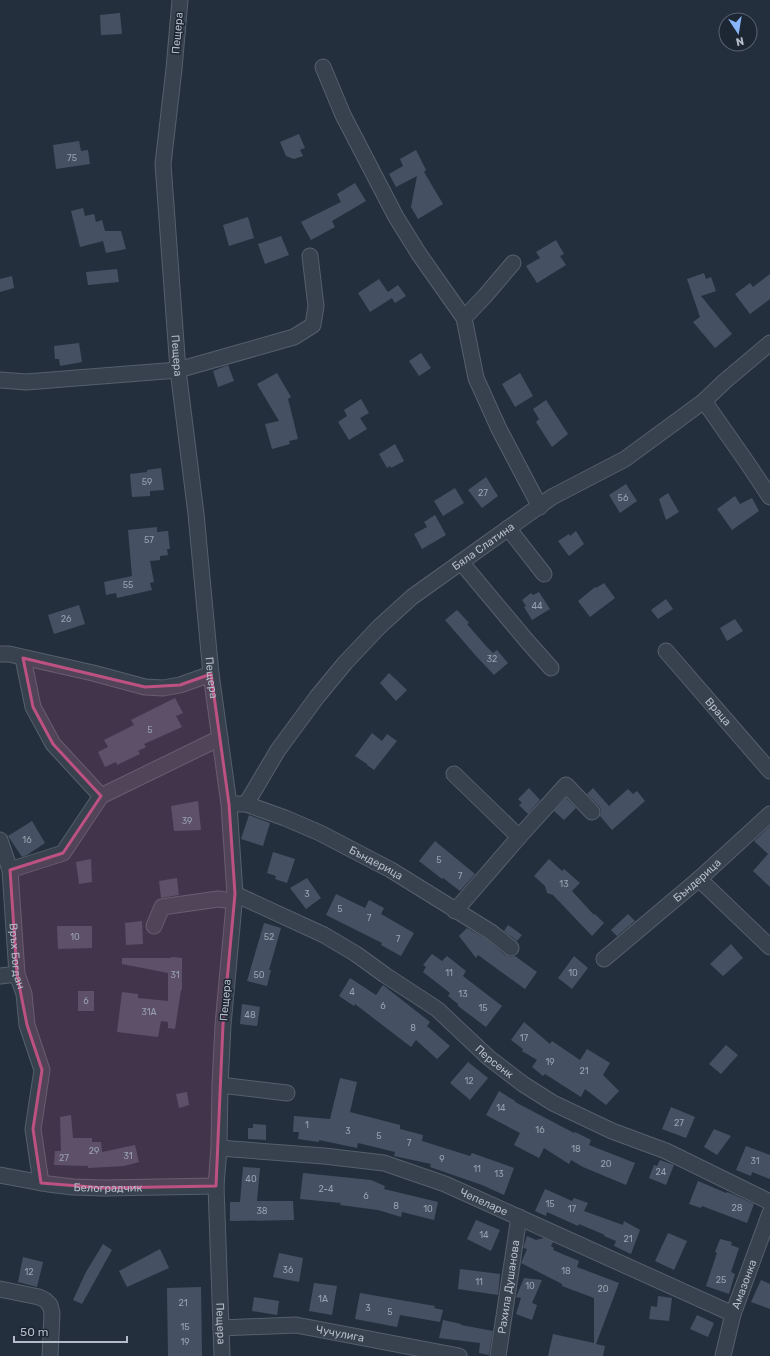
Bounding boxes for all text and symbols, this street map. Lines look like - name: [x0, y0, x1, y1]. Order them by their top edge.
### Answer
- street label: Пещера: [169, 12, 186, 54]
- north arrow: [718, 12, 758, 52]
- text: N: [735, 34, 745, 48]
- house number: 75: [67, 153, 77, 163]
- street label: Пещера: [168, 334, 185, 377]
- house number: 59: [142, 477, 152, 487]
- house number: 27: [478, 488, 488, 498]
- house number: 56: [618, 493, 629, 503]
- street label: Бяла Слатина: [450, 520, 517, 573]
- house number: 57: [144, 535, 154, 545]
- house number: 55: [123, 580, 133, 590]
- house number: 44: [531, 601, 543, 611]
- house number: 26: [61, 614, 72, 624]
- house number: 32: [487, 654, 497, 664]
- street label: Пещера: [202, 656, 220, 699]
- street label: Враца: [702, 695, 734, 728]
- house number: 5: [147, 725, 153, 735]
- house number: 39: [182, 816, 192, 826]
- house number: 16: [22, 835, 32, 845]
- street label: Бъндерица: [347, 843, 405, 883]
- house number: 5: [436, 855, 442, 865]
- street label: Бъндерица: [671, 856, 724, 905]
- house number: 7: [458, 871, 463, 881]
- house number: 13: [559, 879, 569, 889]
- house number: 3: [304, 889, 310, 899]
- house number: 5: [337, 904, 343, 914]
- house number: 7: [367, 913, 372, 923]
- street label: Връх Богдан: [7, 923, 28, 991]
- house number: 10: [70, 932, 80, 942]
- house number: 52: [264, 932, 274, 942]
- house number: 7: [396, 934, 401, 944]
- house number: 11: [445, 968, 453, 978]
- house number: 10: [568, 968, 578, 978]
- house number: 31: [170, 970, 180, 980]
- house number: 50: [253, 970, 265, 980]
- street label: Пещера: [217, 979, 234, 1021]
- house number: 4: [349, 987, 355, 997]
- house number: 13: [458, 989, 468, 999]
- house number: 6: [83, 996, 89, 1006]
- house number: 6: [380, 1001, 386, 1011]
- house number: 15: [478, 1003, 488, 1013]
- house number: 31А: [141, 1007, 157, 1017]
- house number: 48: [244, 1010, 256, 1020]
- house number: 8: [410, 1023, 416, 1033]
- house number: 17: [520, 1033, 529, 1043]
- street label: Персенк: [472, 1042, 516, 1081]
- house number: 19: [545, 1057, 555, 1067]
- house number: 21: [579, 1066, 589, 1076]
- house number: 12: [464, 1076, 474, 1086]
- house number: 14: [496, 1103, 506, 1113]
- house number: 27: [674, 1118, 684, 1128]
- house number: 1: [305, 1120, 309, 1130]
- house number: 16: [535, 1125, 545, 1135]
- house number: 3: [345, 1126, 351, 1136]
- house number: 5: [376, 1131, 382, 1141]
- house number: 7: [407, 1138, 412, 1148]
- house number: 18: [571, 1144, 581, 1154]
- house number: 29: [89, 1146, 99, 1156]
- house number: 31: [123, 1151, 133, 1161]
- house number: 27: [59, 1153, 69, 1163]
- house number: 9: [439, 1154, 445, 1164]
- house number: 31: [750, 1156, 760, 1166]
- house number: 20: [601, 1159, 612, 1169]
- house number: 11: [473, 1164, 481, 1174]
- house number: 24: [656, 1167, 667, 1177]
- house number: 13: [494, 1169, 504, 1179]
- house number: 40: [245, 1174, 257, 1184]
- street label: Белоградчик: [73, 1181, 142, 1195]
- house number: 2-4: [318, 1184, 334, 1194]
- street label: Чепеларе: [458, 1186, 510, 1219]
- house number: 6: [363, 1191, 369, 1201]
- house number: 15: [545, 1199, 555, 1209]
- house number: 8: [393, 1201, 399, 1211]
- house number: 28: [731, 1203, 743, 1213]
- house number: 10: [423, 1204, 433, 1214]
- house number: 17: [568, 1204, 577, 1214]
- house number: 38: [256, 1206, 268, 1216]
- house number: 14: [479, 1230, 489, 1240]
- house number: 21: [623, 1234, 633, 1244]
- street label: Рахила Душанова: [495, 1239, 522, 1335]
- street label: Амазонка: [729, 1258, 759, 1311]
- house number: 36: [283, 1265, 294, 1275]
- house number: 18: [561, 1266, 571, 1276]
- house number: 12: [24, 1267, 34, 1277]
- house number: 25: [716, 1275, 726, 1285]
- house number: 11: [475, 1277, 483, 1287]
- house number: 10: [525, 1281, 535, 1291]
- house number: 20: [598, 1284, 609, 1294]
- house number: 1А: [318, 1294, 328, 1304]
- house number: 21: [178, 1298, 188, 1308]
- street label: Пещера: [213, 1302, 228, 1345]
- house number: 3: [365, 1303, 371, 1313]
- house number: 5: [387, 1307, 393, 1317]
- scale bar: [14, 1318, 127, 1344]
- house number: 15: [180, 1322, 190, 1332]
- street label: Чучулига: [315, 1323, 365, 1345]
- text: 50 m: [20, 1325, 48, 1339]
- house number: 19: [180, 1337, 190, 1347]

